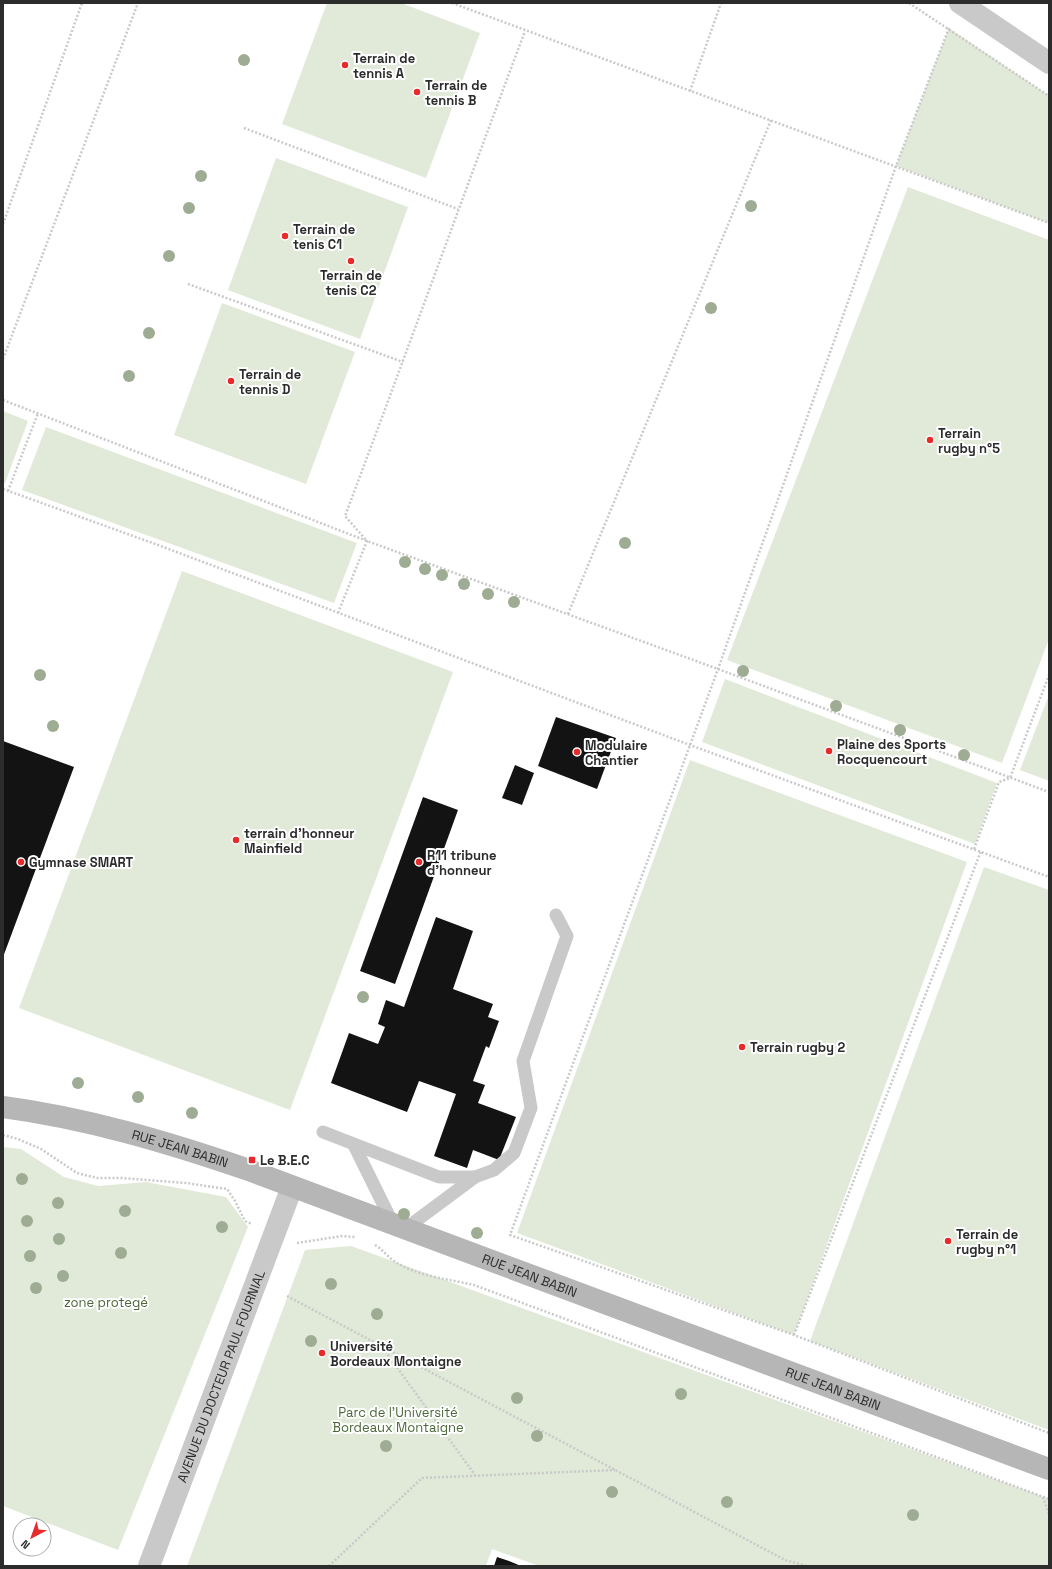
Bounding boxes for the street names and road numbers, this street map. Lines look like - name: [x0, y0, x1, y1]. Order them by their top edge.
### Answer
- street label: RUE JEAN BABIN: [130, 1125, 231, 1171]
- street label: RUE JEAN BABIN: [480, 1250, 579, 1300]
- street label: AVENUE DU DOCTEUR PAUL FOURNIAL: [173, 1267, 268, 1485]
- street label: RUE JEAN BABIN: [783, 1363, 883, 1414]

